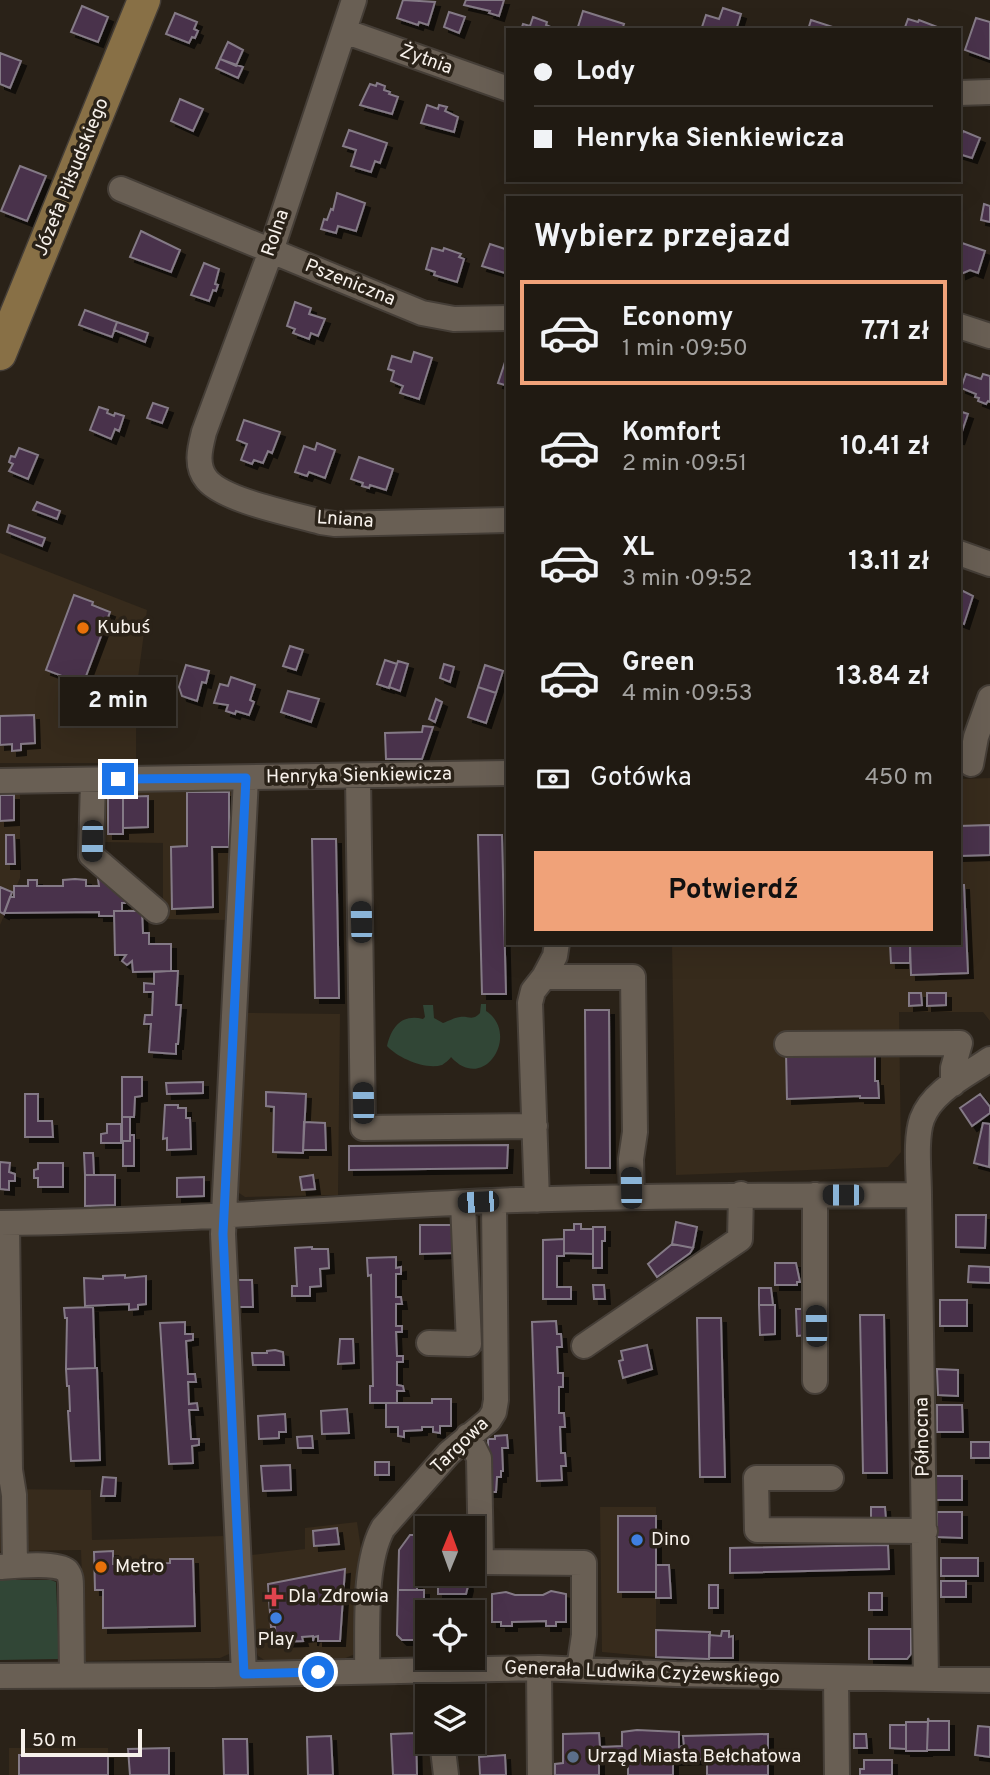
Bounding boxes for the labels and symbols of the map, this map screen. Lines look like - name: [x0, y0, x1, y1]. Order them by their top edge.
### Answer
- street label: Żytnia: [396, 38, 456, 81]
- street label: Józefa Piłsudskiego: [29, 94, 115, 260]
- street label: Rolna: [257, 206, 295, 260]
- street label: Pszeniczna: [301, 254, 399, 312]
- street label: Lniana: [316, 506, 374, 534]
- place label: Kubuś: [97, 616, 151, 640]
- marker: Kubuś: [75, 620, 91, 636]
- callout: 2 min: [60, 678, 176, 726]
- street label: Henryka Sienkiewicza: [266, 762, 452, 790]
- route end: [102, 763, 134, 795]
- car: [82, 820, 103, 862]
- car: [351, 901, 372, 943]
- car: [353, 1082, 374, 1124]
- car: [621, 1167, 642, 1209]
- car: [823, 1185, 865, 1206]
- car: [457, 1190, 500, 1214]
- car: [806, 1305, 827, 1347]
- street label: Północna: [910, 1397, 936, 1477]
- street label: Targowa: [426, 1413, 494, 1479]
- north arrow: [415, 1516, 485, 1586]
- place label: Dino: [651, 1528, 690, 1552]
- marker: Dino: [629, 1532, 645, 1548]
- place label: Metro: [115, 1555, 164, 1579]
- marker: Metro: [93, 1559, 109, 1575]
- place label: Dla Zdrowia: [288, 1585, 389, 1609]
- marker: Dla Zdrowia: [266, 1589, 282, 1605]
- marker: Play: [268, 1610, 284, 1626]
- place label: Play: [258, 1628, 294, 1652]
- route start: [302, 1656, 334, 1688]
- street label: Generała Ludwika Czyżewskiego: [504, 1656, 780, 1690]
- scale bar: [21, 1726, 142, 1758]
- place label: Urząd Miasta Bełchatowa: [587, 1745, 801, 1769]
- marker: Urząd Miasta Bełchatowa: [565, 1749, 581, 1765]

